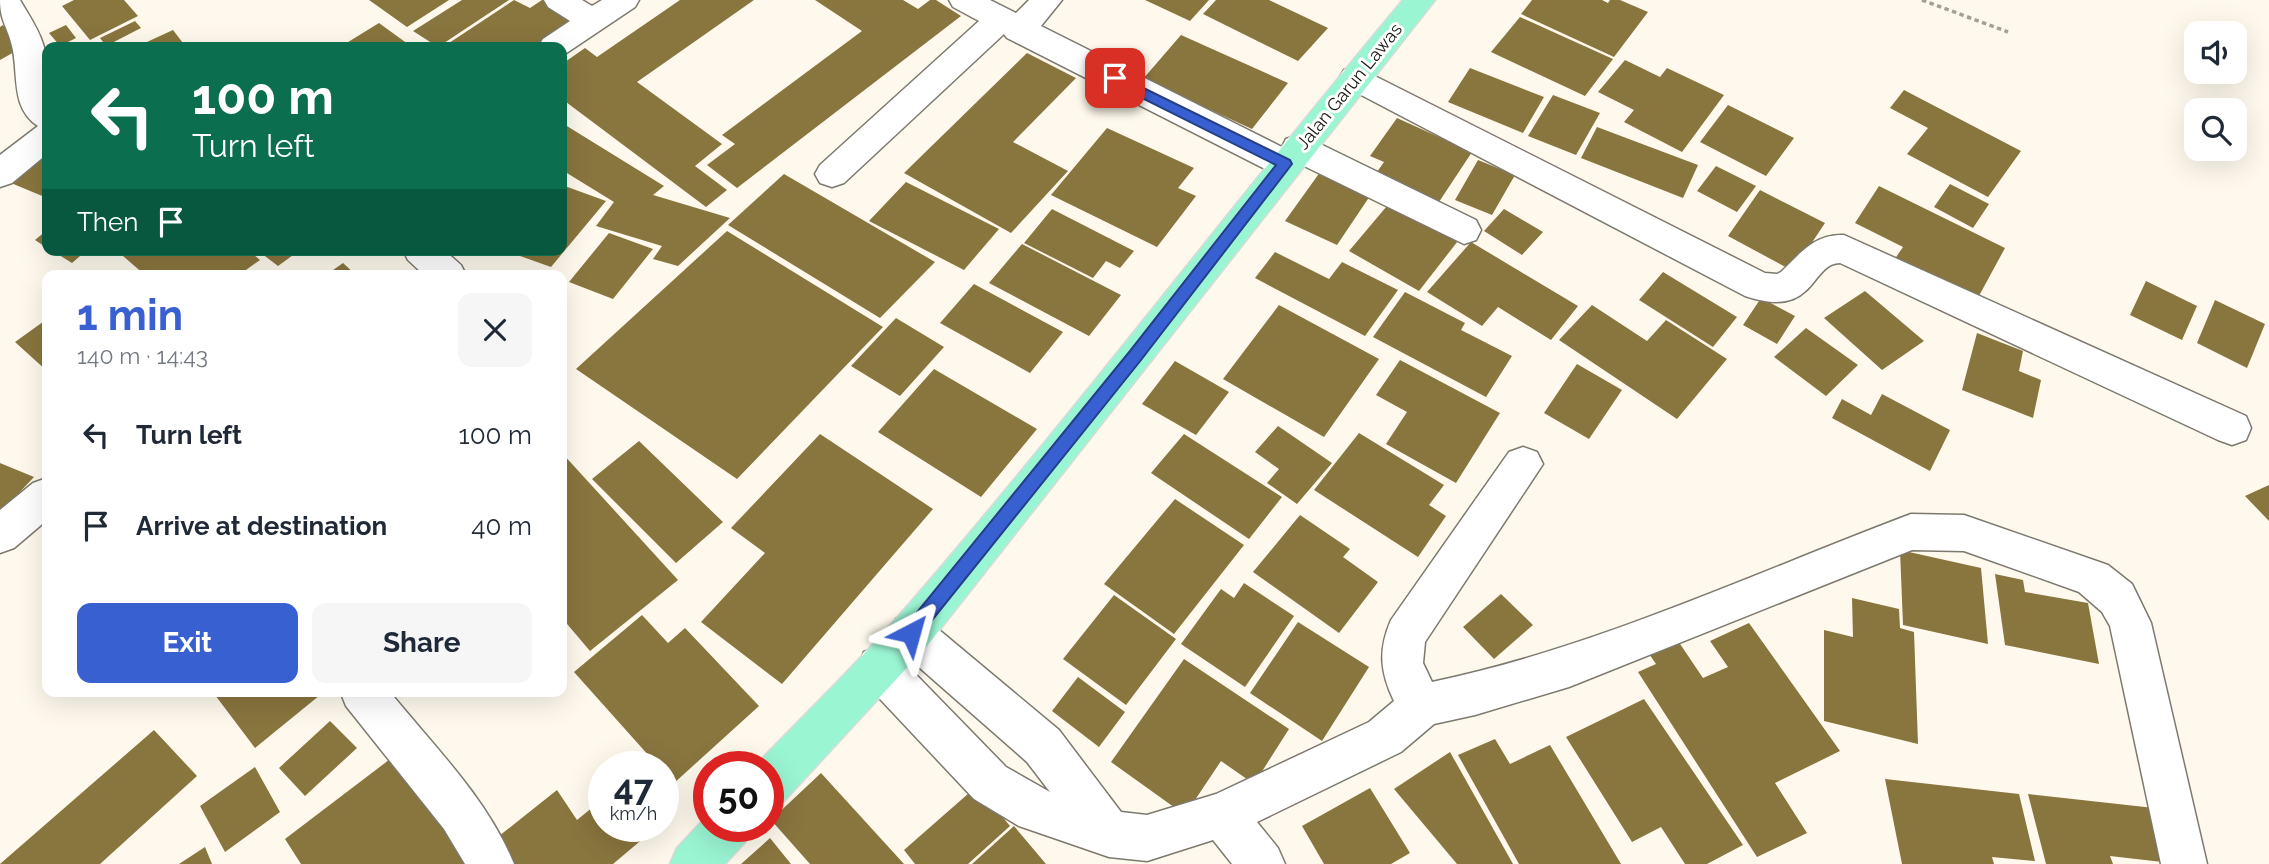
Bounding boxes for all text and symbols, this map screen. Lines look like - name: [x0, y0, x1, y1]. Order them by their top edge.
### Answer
- street label: Jalan Garun Lawas: [1292, 19, 1406, 153]
- map controls: [2184, 21, 2247, 161]
- button: sound: [2184, 21, 2247, 84]
- pin: [1085, 48, 1145, 108]
- icon: arrive: [1096, 59, 1134, 97]
- text: 100 m: [192, 68, 334, 125]
- icon: left: [77, 70, 168, 161]
- button: search: [2184, 98, 2247, 161]
- text: Turn left: [192, 127, 314, 164]
- icon: arrive: [152, 203, 190, 241]
- text: Then: [77, 207, 138, 237]
- text: 1 min: [77, 291, 183, 340]
- button: close: [458, 293, 532, 367]
- text: 140 m · 14:43: [77, 342, 208, 369]
- icon: left: [77, 416, 115, 454]
- text: Turn left: [136, 420, 242, 450]
- text: 100 m: [459, 420, 532, 450]
- icon: arrive: [77, 507, 115, 545]
- text: Arrive at destination: [136, 511, 387, 541]
- text: 40 m: [471, 511, 532, 541]
- position arrow: [874, 596, 948, 670]
- button: Exit: [77, 603, 298, 683]
- button: Share: [312, 603, 532, 683]
- speed limit sign: 50: [693, 751, 784, 842]
- text: 47: [614, 767, 653, 808]
- text: km/h: [610, 803, 657, 824]

